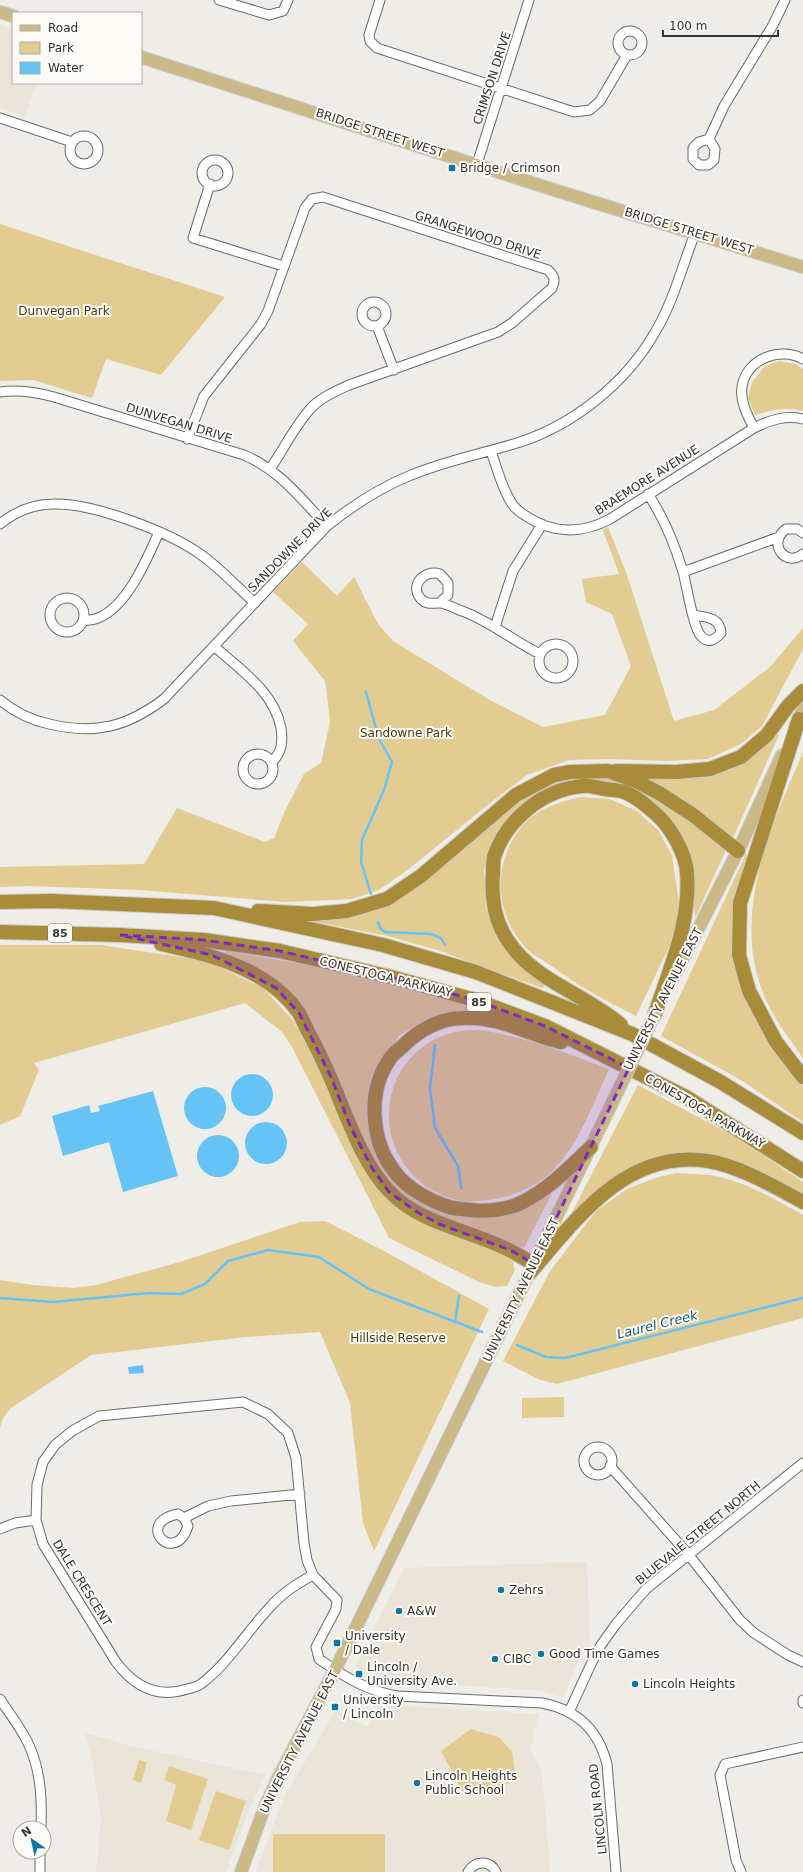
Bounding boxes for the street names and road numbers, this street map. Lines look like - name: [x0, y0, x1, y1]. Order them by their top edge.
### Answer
- street label: CRIMSON DRIVE: [470, 30, 514, 126]
- street label: BRIDGE STREET WEST: [314, 106, 447, 161]
- street label: BRIDGE STREET WEST: [623, 205, 756, 257]
- street label: GRANGEWOOD DRIVE: [413, 208, 543, 262]
- street label: DUNVEGAN DRIVE: [124, 400, 234, 446]
- street label: BRAEMORE AVENUE: [592, 442, 702, 518]
- street label: SANDOWNE DRIVE: [245, 505, 335, 595]
- road number: 85: [48, 924, 72, 942]
- street label: UNIVERSITY AVENUE EAST: [621, 925, 705, 1073]
- street label: CONESTOGA PARKWAY: [318, 954, 455, 1000]
- road number: 85: [467, 993, 491, 1011]
- street label: CONESTOGA PARKWAY: [642, 1071, 768, 1151]
- street label: UNIVERSITY AVENUE EAST: [480, 1215, 562, 1364]
- street label: BLUEVALE STREET NORTH: [633, 1478, 763, 1588]
- street label: DALE CRESCENT: [50, 1537, 115, 1629]
- street label: UNIVERSITY AVENUE EAST: [257, 1668, 341, 1816]
- street label: LINCOLN ROAD: [586, 1763, 610, 1855]

